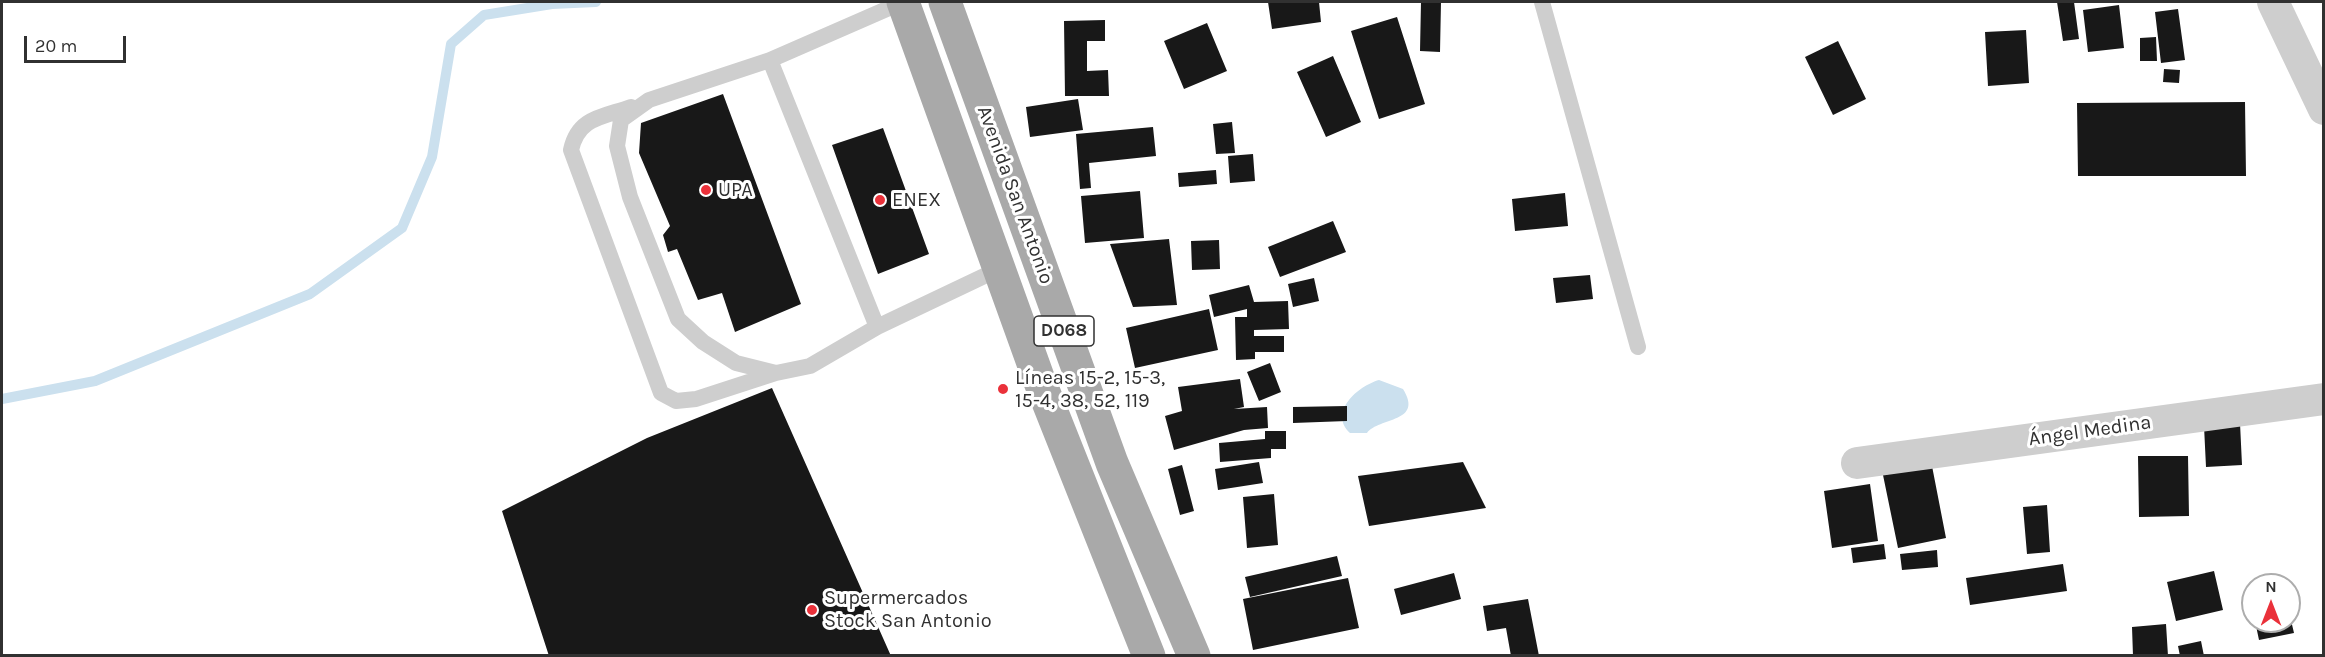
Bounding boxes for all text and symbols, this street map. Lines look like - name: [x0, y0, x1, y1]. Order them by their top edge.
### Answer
- scale bar: [27, 24, 129, 62]
- text: 20 m: [35, 35, 77, 57]
- street label: Avenida San Antonio: [972, 103, 1058, 287]
- place label: UPA: [718, 178, 753, 202]
- marker: UPA: [699, 183, 713, 197]
- place label: ENEX: [892, 188, 941, 212]
- marker: ENEX: [873, 193, 887, 207]
- road number: D068: [1034, 316, 1094, 346]
- place label: Líneas 15-2, 15-3, 15-4, 38, 52, 119: [1015, 366, 1165, 413]
- marker: Líneas 15-2, 15-3, 15-4, 38, 52, 119: [996, 382, 1010, 396]
- street label: Ángel Medina: [2027, 411, 2153, 451]
- north arrow: [2241, 573, 2301, 633]
- text: N: [2265, 577, 2277, 596]
- place label: Supermercados Stock San Antonio: [824, 586, 992, 633]
- marker: Supermercados Stock San Antonio: [805, 603, 819, 617]

